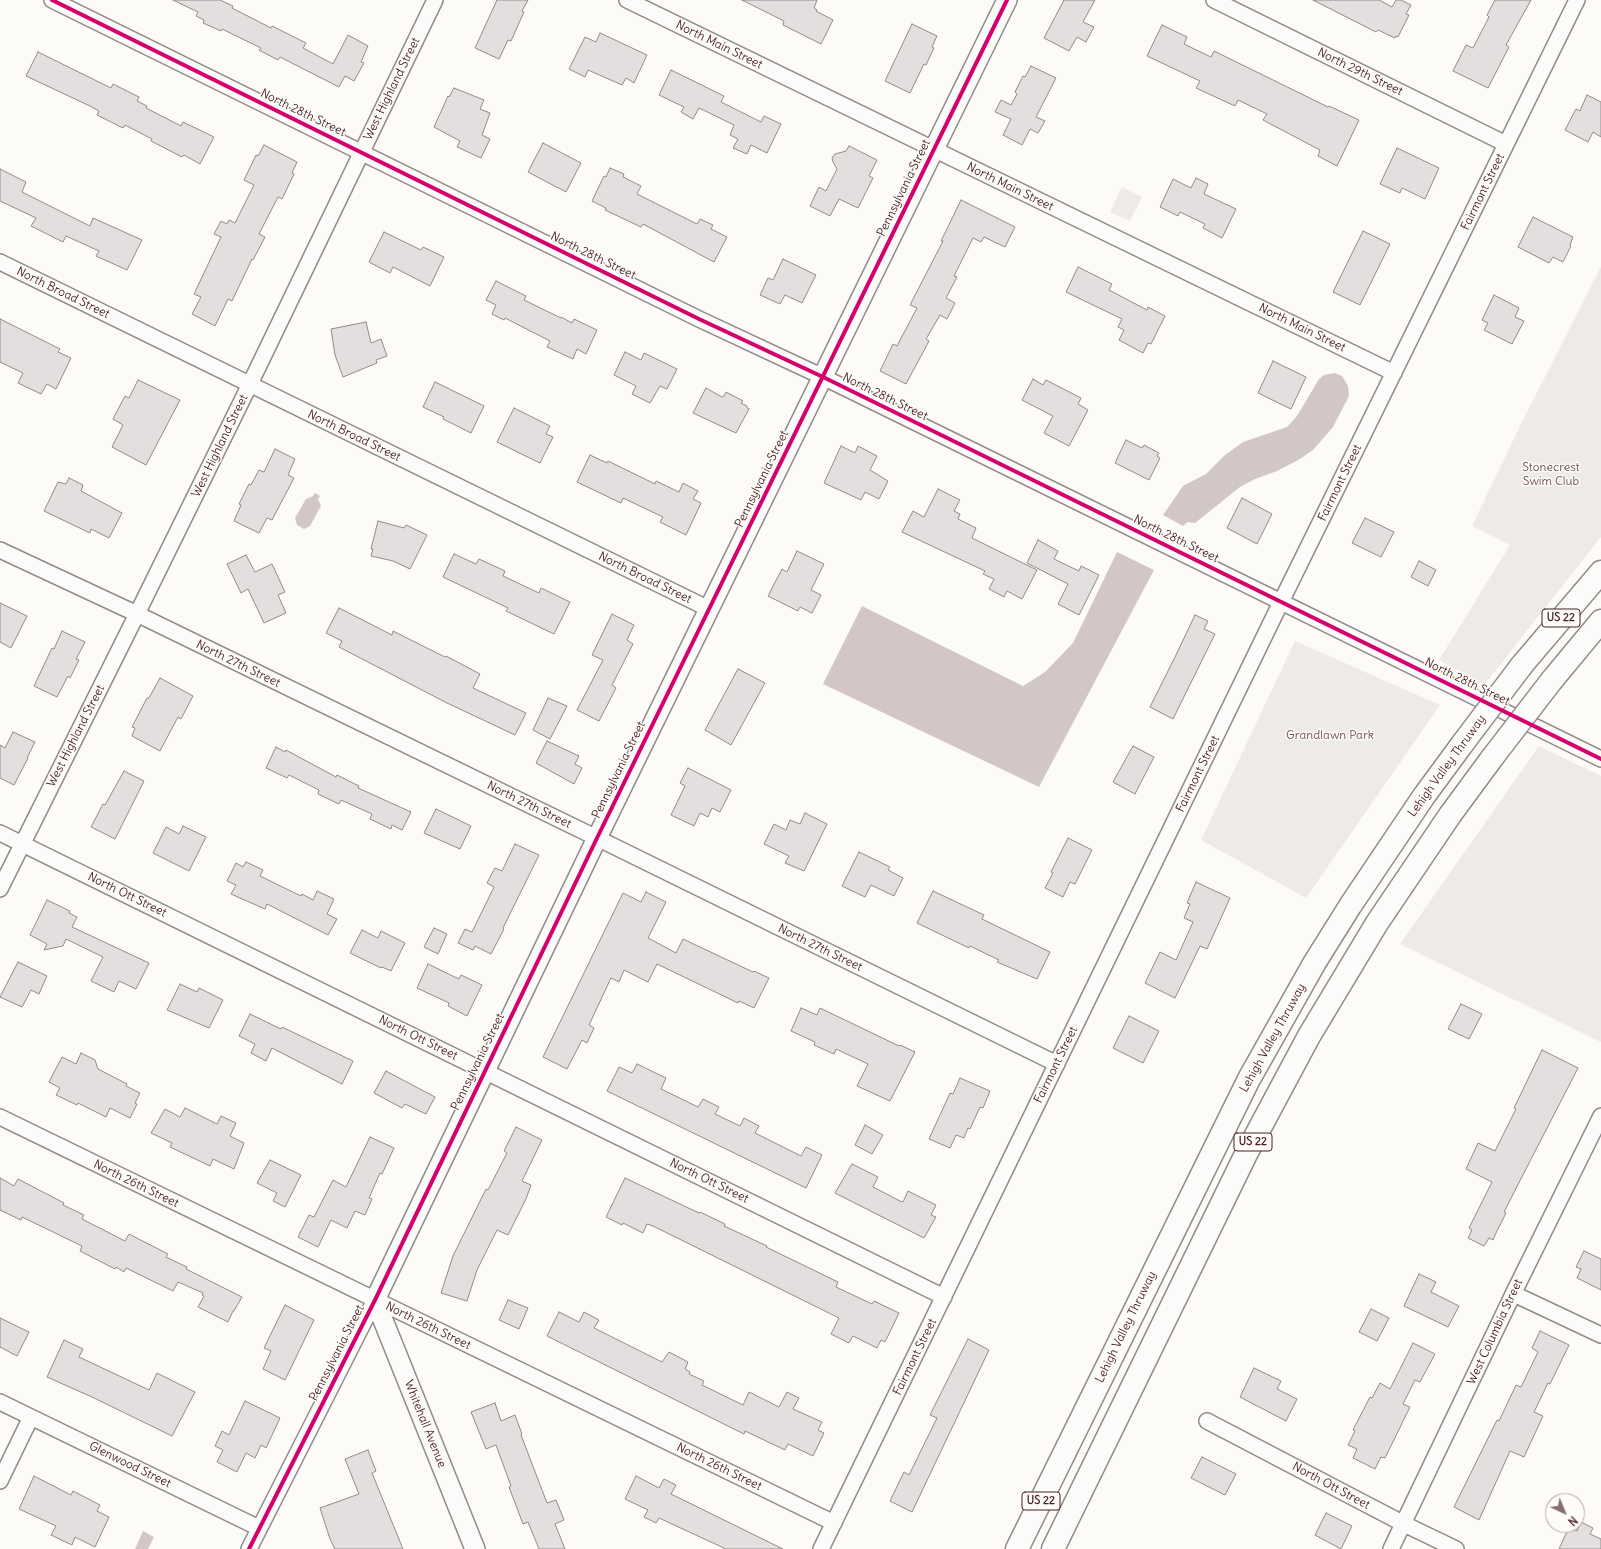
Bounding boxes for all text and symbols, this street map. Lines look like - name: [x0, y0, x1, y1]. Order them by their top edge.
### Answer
- street label: North Main Street: [673, 18, 765, 72]
- street label: West Highland Street: [361, 35, 423, 143]
- street label: North 29th Street: [1315, 45, 1405, 99]
- street label: North 28th Street: [258, 86, 348, 140]
- street label: Pennsylvania Street: [874, 137, 934, 239]
- street label: Fairmont Street: [1458, 151, 1508, 233]
- street label: North Main Street: [964, 160, 1056, 214]
- street label: North 28th Street: [548, 229, 638, 283]
- street label: North Broad Street: [14, 264, 112, 322]
- street label: North Main Street: [1256, 301, 1348, 355]
- street label: North 28th Street: [840, 370, 930, 424]
- street label: West Highland Street: [189, 392, 251, 500]
- street label: North Broad Street: [305, 407, 403, 465]
- street label: Pennsylvania Street: [732, 428, 792, 530]
- street label: Fairmont Street: [1315, 442, 1365, 524]
- park label: Stonecrest Swim Club: [1522, 461, 1580, 489]
- street label: North 28th Street: [1131, 512, 1221, 566]
- street label: North Broad Street: [596, 549, 694, 607]
- road number: US 22: [1542, 609, 1580, 627]
- street label: North 27th Street: [194, 637, 282, 691]
- street label: North 28th Street: [1422, 655, 1512, 709]
- street label: West Highland Street: [44, 683, 108, 789]
- street label: Lehigh Valley Thruway: [1405, 712, 1489, 820]
- street label: Pennsylvania Street: [589, 719, 649, 821]
- park label: Grandlawn Park: [1286, 729, 1374, 743]
- street label: Fairmont Street: [1173, 733, 1223, 815]
- street label: North 27th Street: [485, 778, 573, 832]
- street label: North Ott Street: [85, 870, 169, 920]
- street label: North 27th Street: [776, 921, 864, 975]
- street label: Lehigh Valley Thruway: [1237, 981, 1309, 1095]
- street label: Pennsylvania Street: [448, 1011, 508, 1113]
- street label: North Ott Street: [376, 1013, 460, 1063]
- street label: Fairmont Street: [1031, 1024, 1081, 1106]
- road number: US 22: [1234, 1133, 1272, 1151]
- street label: North Ott Street: [667, 1156, 751, 1206]
- street label: North 26th Street: [91, 1157, 181, 1211]
- street label: Lehigh Valley Thruway: [1093, 1269, 1159, 1385]
- street label: West Columbia Street: [1464, 1277, 1526, 1387]
- street label: North 26th Street: [383, 1299, 473, 1353]
- street label: Pennsylvania Street: [307, 1302, 367, 1404]
- street label: Fairmont Street: [890, 1316, 940, 1398]
- street label: Whitehall Avenue: [401, 1378, 449, 1470]
- street label: Glenwood Street: [87, 1439, 173, 1491]
- street label: North 26th Street: [674, 1440, 764, 1494]
- street label: North Ott Street: [1290, 1459, 1372, 1513]
- road number: US 22: [1022, 1492, 1060, 1510]
- north arrow: [1545, 1493, 1585, 1533]
- text: N: [1565, 1513, 1580, 1529]

